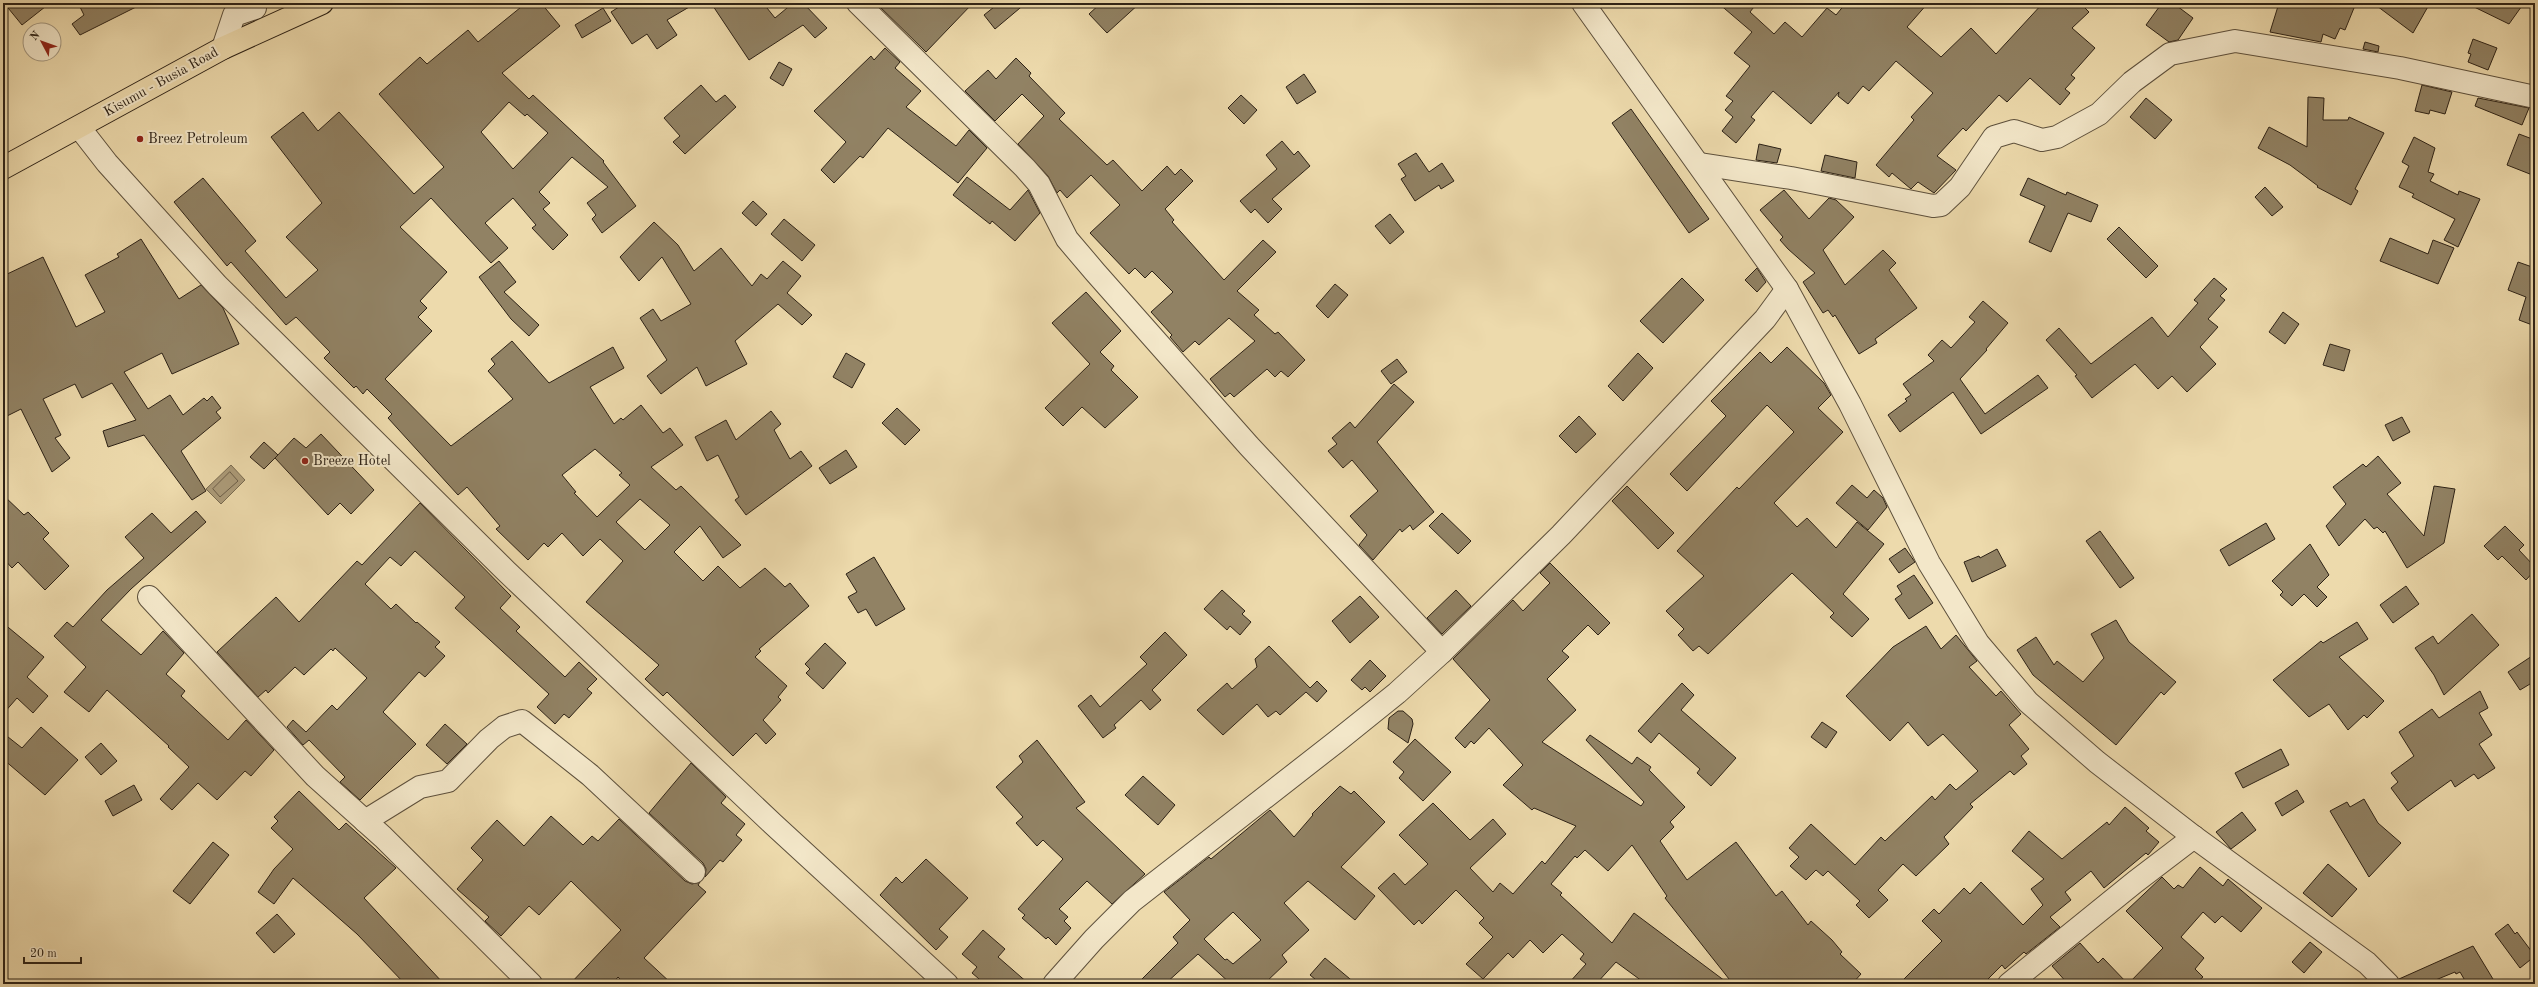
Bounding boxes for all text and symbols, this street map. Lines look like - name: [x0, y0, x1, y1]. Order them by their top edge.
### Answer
- north arrow: [22, 22, 62, 62]
- text: N: [29, 29, 43, 43]
- street label: Kisumu - Busia Road: [101, 45, 221, 119]
- place label: Breez Petroleum: [148, 132, 248, 146]
- marker: Breez Petroleum: [135, 134, 145, 144]
- place label: Breeze Hotel: [313, 454, 391, 468]
- marker: Breeze Hotel: [300, 456, 310, 466]
- scale bar: [24, 939, 81, 965]
- text: 20 m: [30, 948, 57, 960]

